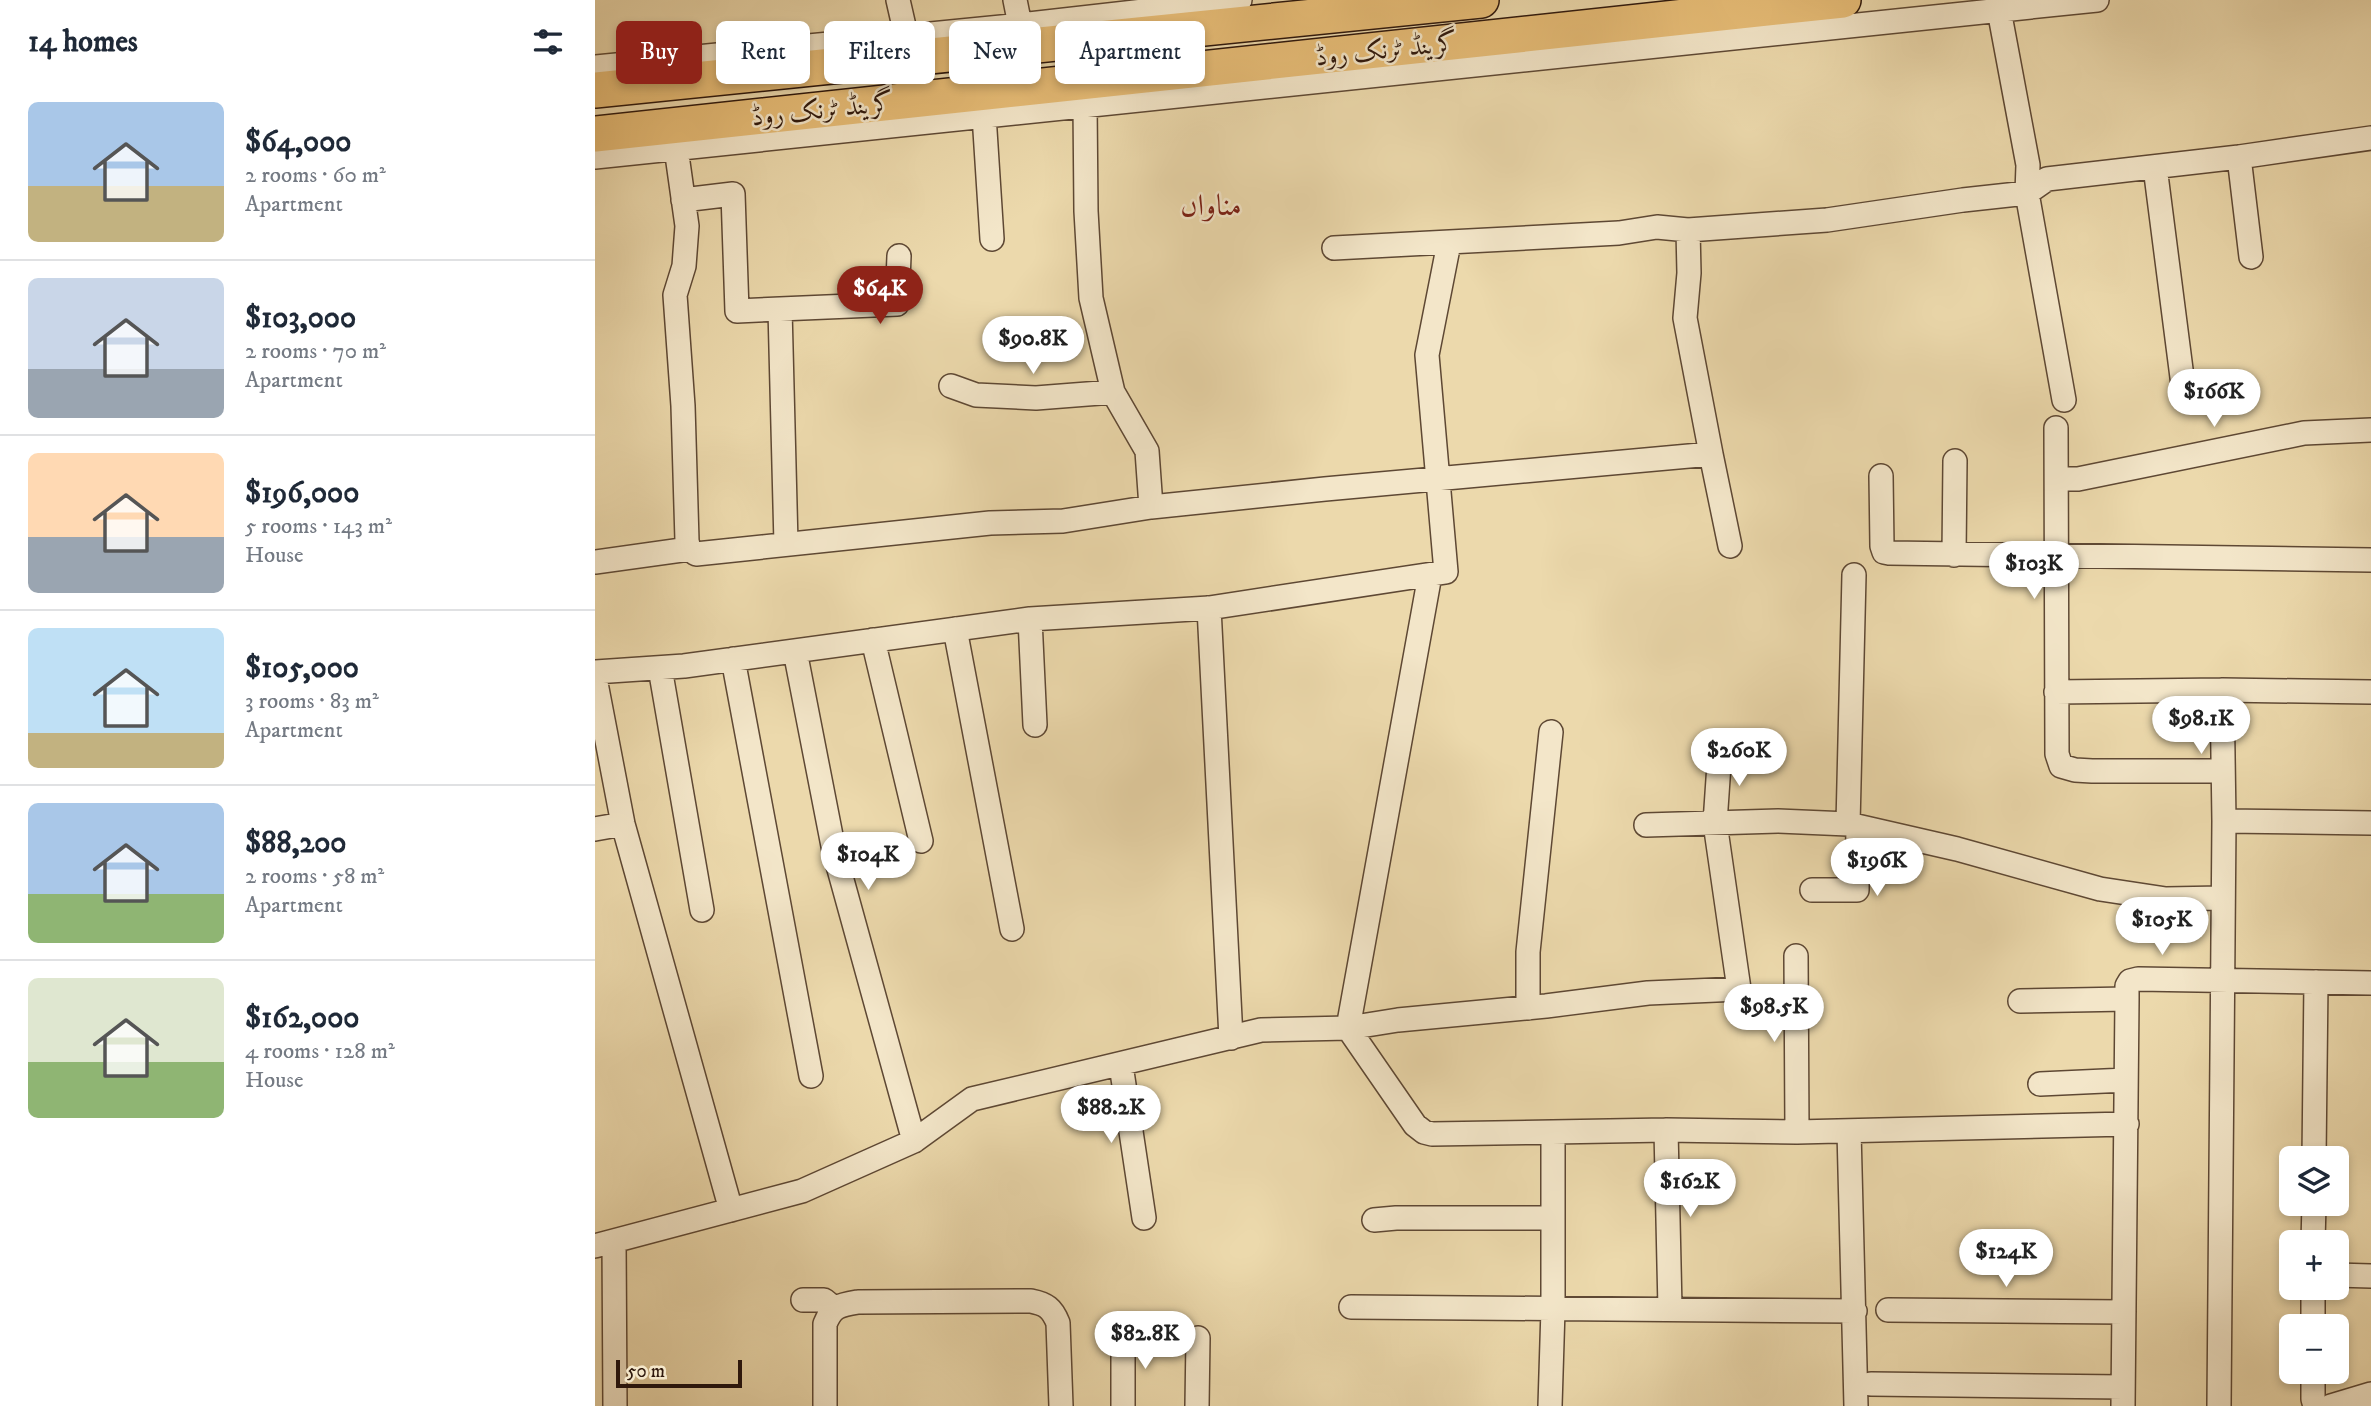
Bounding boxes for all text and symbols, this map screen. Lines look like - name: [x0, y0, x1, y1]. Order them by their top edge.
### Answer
- chip: Buy: [616, 21, 702, 84]
- chip: Rent: [716, 21, 810, 84]
- chip: Filters: [824, 21, 935, 84]
- chip: New: [949, 21, 1041, 84]
- chip: Apartment: [1055, 21, 1205, 84]
- icon: filters: [529, 23, 567, 61]
- text: 14 homes: [28, 24, 138, 61]
- street label: گرینڈ ٹرنک روڈ: [1313, 25, 1459, 74]
- street label: گرینڈ ٹرنک روڈ: [749, 85, 895, 134]
- text: $64,000: [245, 124, 351, 161]
- icon: home: [84, 130, 168, 214]
- text: 2 rooms · 60 m²: [245, 161, 386, 190]
- district label: مناواں: [1180, 188, 1242, 225]
- text: Apartment: [245, 190, 343, 219]
- pin: $64K: [839, 266, 921, 326]
- text: $64K: [853, 274, 907, 303]
- text: $103,000: [245, 300, 356, 337]
- icon: home: [84, 306, 168, 390]
- pin: $90.8K: [976, 316, 1090, 376]
- text: $90.8K: [998, 324, 1068, 353]
- text: 2 rooms · 70 m²: [245, 337, 386, 366]
- text: Apartment: [245, 366, 343, 395]
- pin: $166K: [2165, 370, 2263, 429]
- text: $166K: [2183, 377, 2245, 406]
- text: $196,000: [245, 475, 359, 512]
- icon: home: [84, 481, 168, 565]
- text: 5 rooms · 143 m²: [245, 512, 392, 541]
- text: House: [245, 541, 303, 570]
- pin: $103K: [1985, 542, 2083, 601]
- text: $103K: [2005, 549, 2063, 578]
- text: $105,000: [245, 650, 359, 687]
- icon: home: [84, 656, 168, 740]
- text: 3 rooms · 83 m²: [245, 687, 379, 716]
- pin: $98.1K: [2144, 696, 2258, 756]
- text: $98.1K: [2168, 704, 2234, 733]
- text: Apartment: [245, 716, 343, 745]
- pin: $260K: [1690, 728, 1788, 788]
- text: $260K: [1707, 736, 1771, 765]
- text: $88,200: [245, 825, 347, 862]
- icon: home: [84, 831, 168, 915]
- pin: $104K: [819, 832, 917, 892]
- pin: $196K: [1828, 838, 1926, 898]
- text: $104K: [837, 840, 899, 869]
- text: $196K: [1847, 846, 1907, 875]
- text: 2 rooms · 58 m²: [245, 862, 384, 891]
- text: Apartment: [245, 891, 343, 920]
- pin: $105K: [2113, 898, 2211, 957]
- text: $105K: [2132, 905, 2192, 934]
- pin: $98.5K: [1717, 984, 1831, 1044]
- text: $98.5K: [1740, 992, 1808, 1021]
- text: $162,000: [245, 1000, 359, 1037]
- icon: home: [84, 1006, 168, 1090]
- text: 4 rooms · 128 m²: [245, 1037, 395, 1066]
- text: House: [245, 1066, 303, 1095]
- pin: $88.2K: [1054, 1086, 1168, 1145]
- text: $88.2K: [1077, 1093, 1145, 1122]
- map controls: [2279, 1146, 2349, 1384]
- button: layers: [2279, 1146, 2349, 1216]
- pin: $162K: [1641, 1160, 1739, 1219]
- text: $162K: [1660, 1167, 1720, 1196]
- pin: $124K: [1957, 1230, 2055, 1289]
- button: +: [2279, 1230, 2349, 1300]
- text: $124K: [1975, 1237, 2037, 1266]
- pin: $82.8K: [1088, 1312, 1202, 1371]
- button: −: [2279, 1314, 2349, 1384]
- text: $82.8K: [1111, 1319, 1179, 1348]
- scale bar: [616, 1357, 742, 1389]
- text: 50 m: [627, 1360, 665, 1383]

